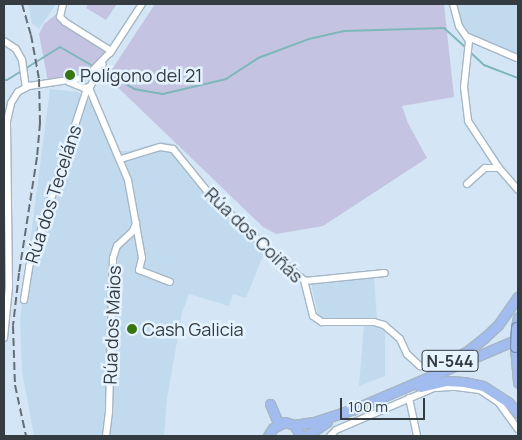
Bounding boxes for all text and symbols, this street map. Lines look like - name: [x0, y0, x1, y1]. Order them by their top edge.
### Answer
- place label: Polígono del 21: [80, 64, 202, 86]
- marker: Polígono del 21: [64, 69, 76, 81]
- street label: Rúa dos Teceláns: [20, 122, 86, 266]
- street label: Rúa dos Coiñás: [201, 183, 307, 287]
- street label: Rúa dos Maios: [99, 265, 125, 385]
- place label: Cash Galicia: [142, 318, 244, 340]
- marker: Cash Galicia: [126, 323, 138, 335]
- road number: N-544: [421, 348, 479, 374]
- scale bar: [342, 388, 427, 420]
- text: 100 m: [348, 396, 388, 417]

